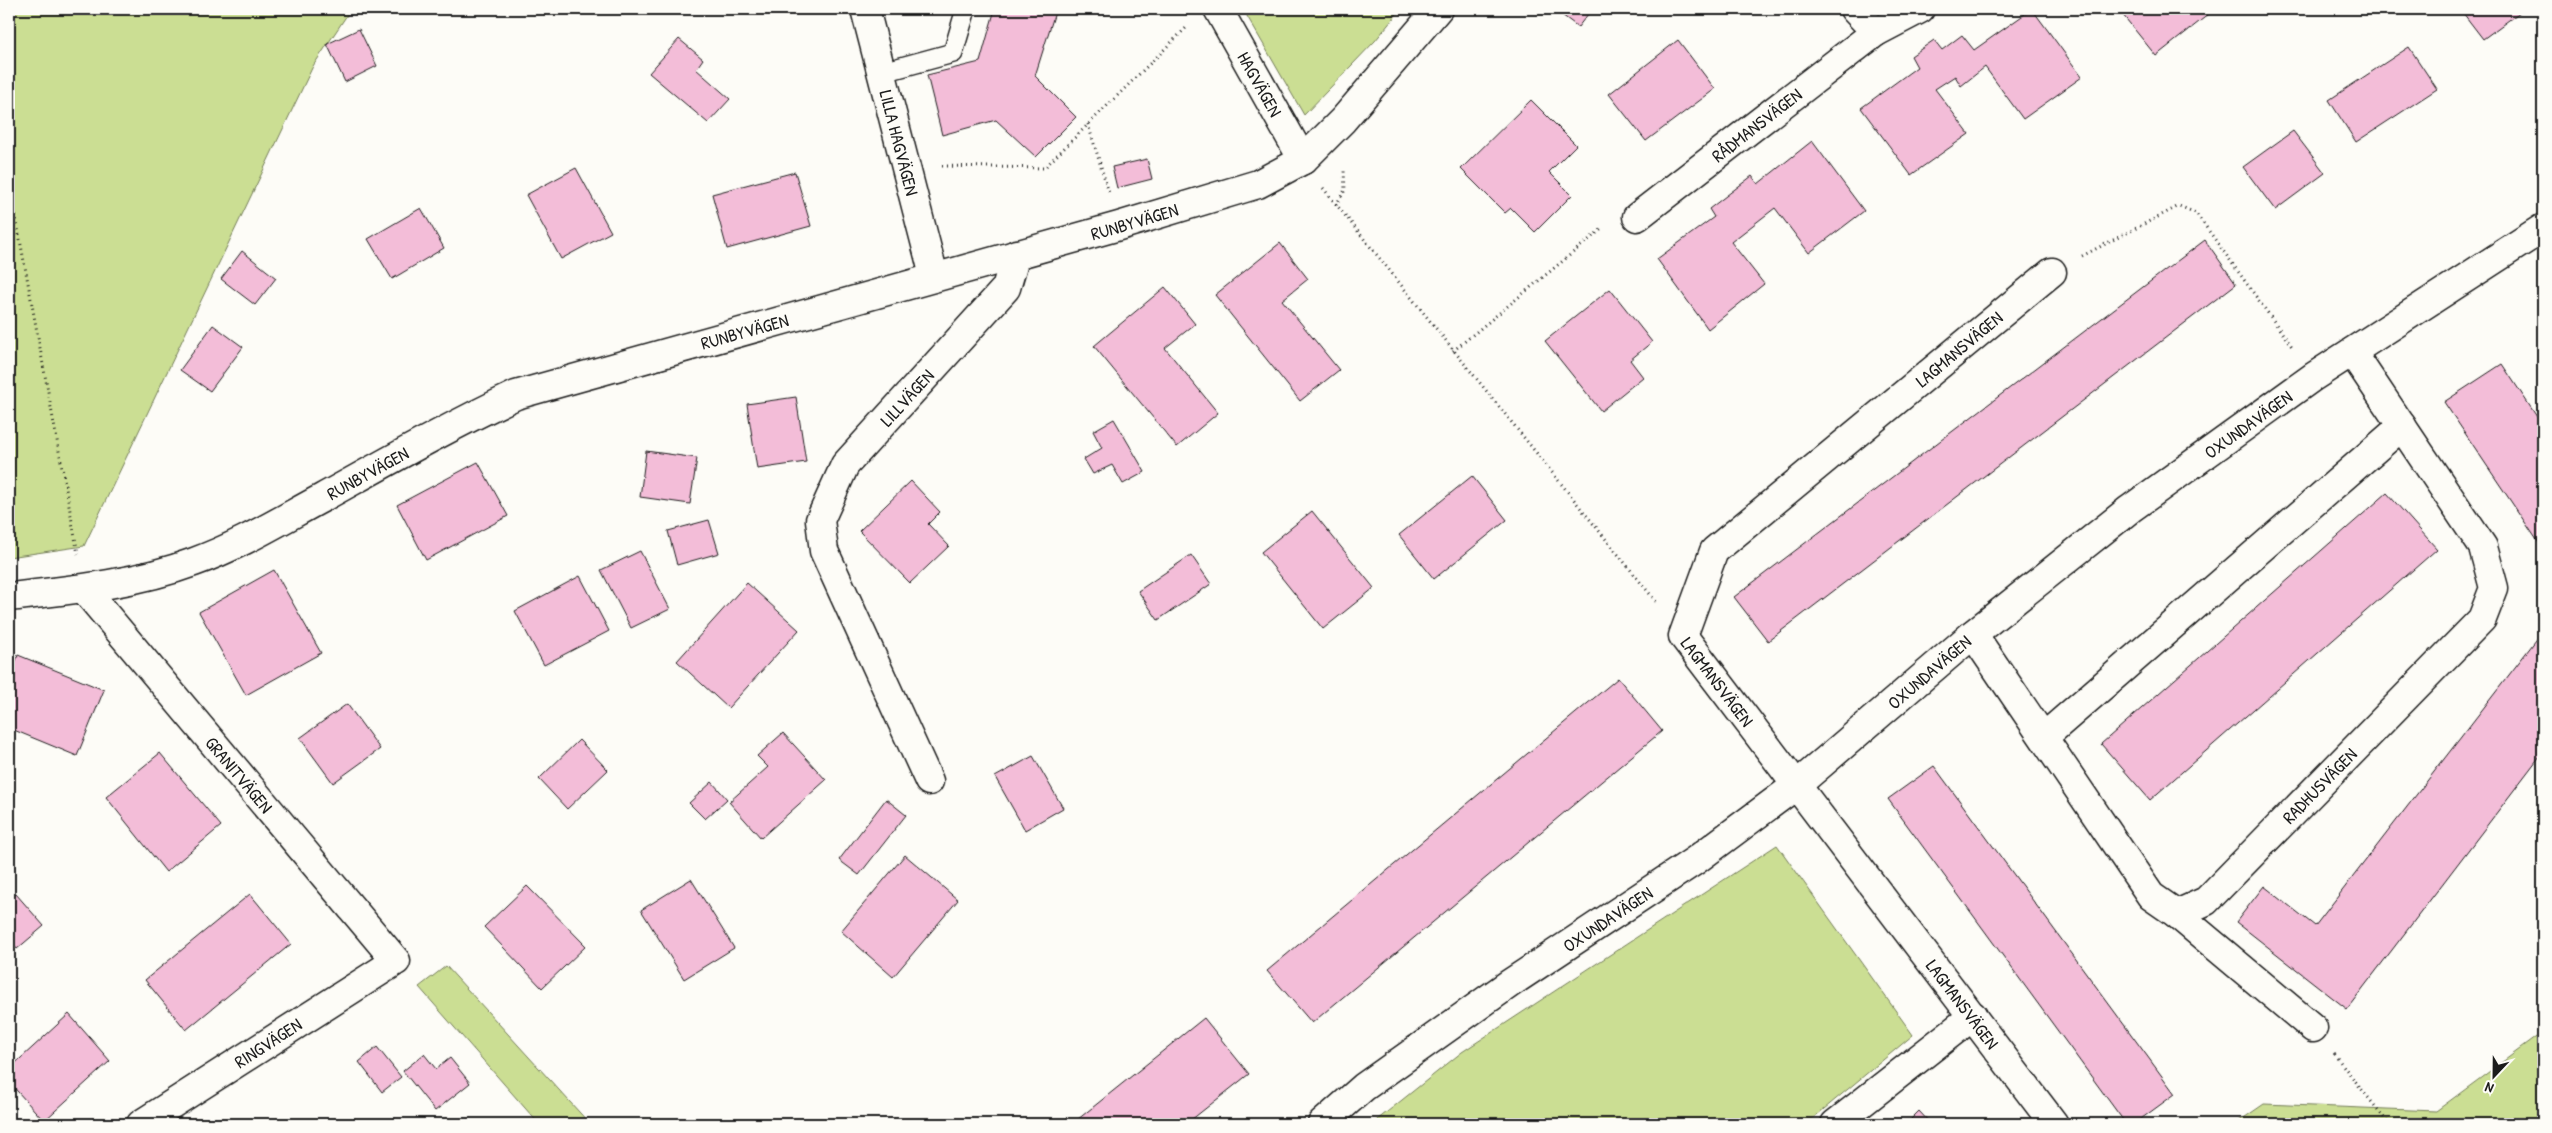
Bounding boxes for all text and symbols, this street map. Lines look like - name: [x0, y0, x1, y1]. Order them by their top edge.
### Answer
- street label: HAGVÄGEN: [1232, 47, 1288, 121]
- street label: RÅDMANSVÄGEN: [1706, 82, 1807, 168]
- street label: LILLA HAGVÄGEN: [874, 87, 925, 198]
- street label: RUNBYVÄGEN: [1088, 196, 1181, 246]
- street label: LAGMANSVÄGEN: [1910, 305, 2008, 393]
- street label: RUNBYVÄGEN: [698, 307, 791, 355]
- street label: LILLVÄGEN: [874, 363, 939, 431]
- street label: OXUNDAVÄGEN: [2199, 384, 2297, 464]
- street label: RUNBYVÄGEN: [322, 440, 413, 505]
- street label: OXUNDAVÄGEN: [1882, 629, 1976, 715]
- street label: LAGMANSVÄGEN: [1675, 632, 1760, 732]
- street label: GRANITVÄGEN: [200, 731, 279, 818]
- street label: RADHUSVÄGEN: [2276, 742, 2362, 829]
- street label: OXUNDAVÄGEN: [1558, 880, 1657, 958]
- street label: LAGMANSVÄGEN: [1921, 954, 2005, 1054]
- street label: RINGVÄGEN: [229, 1012, 307, 1074]
- north arrow: [2470, 1050, 2520, 1100]
- text: N: [2481, 1078, 2496, 1099]

